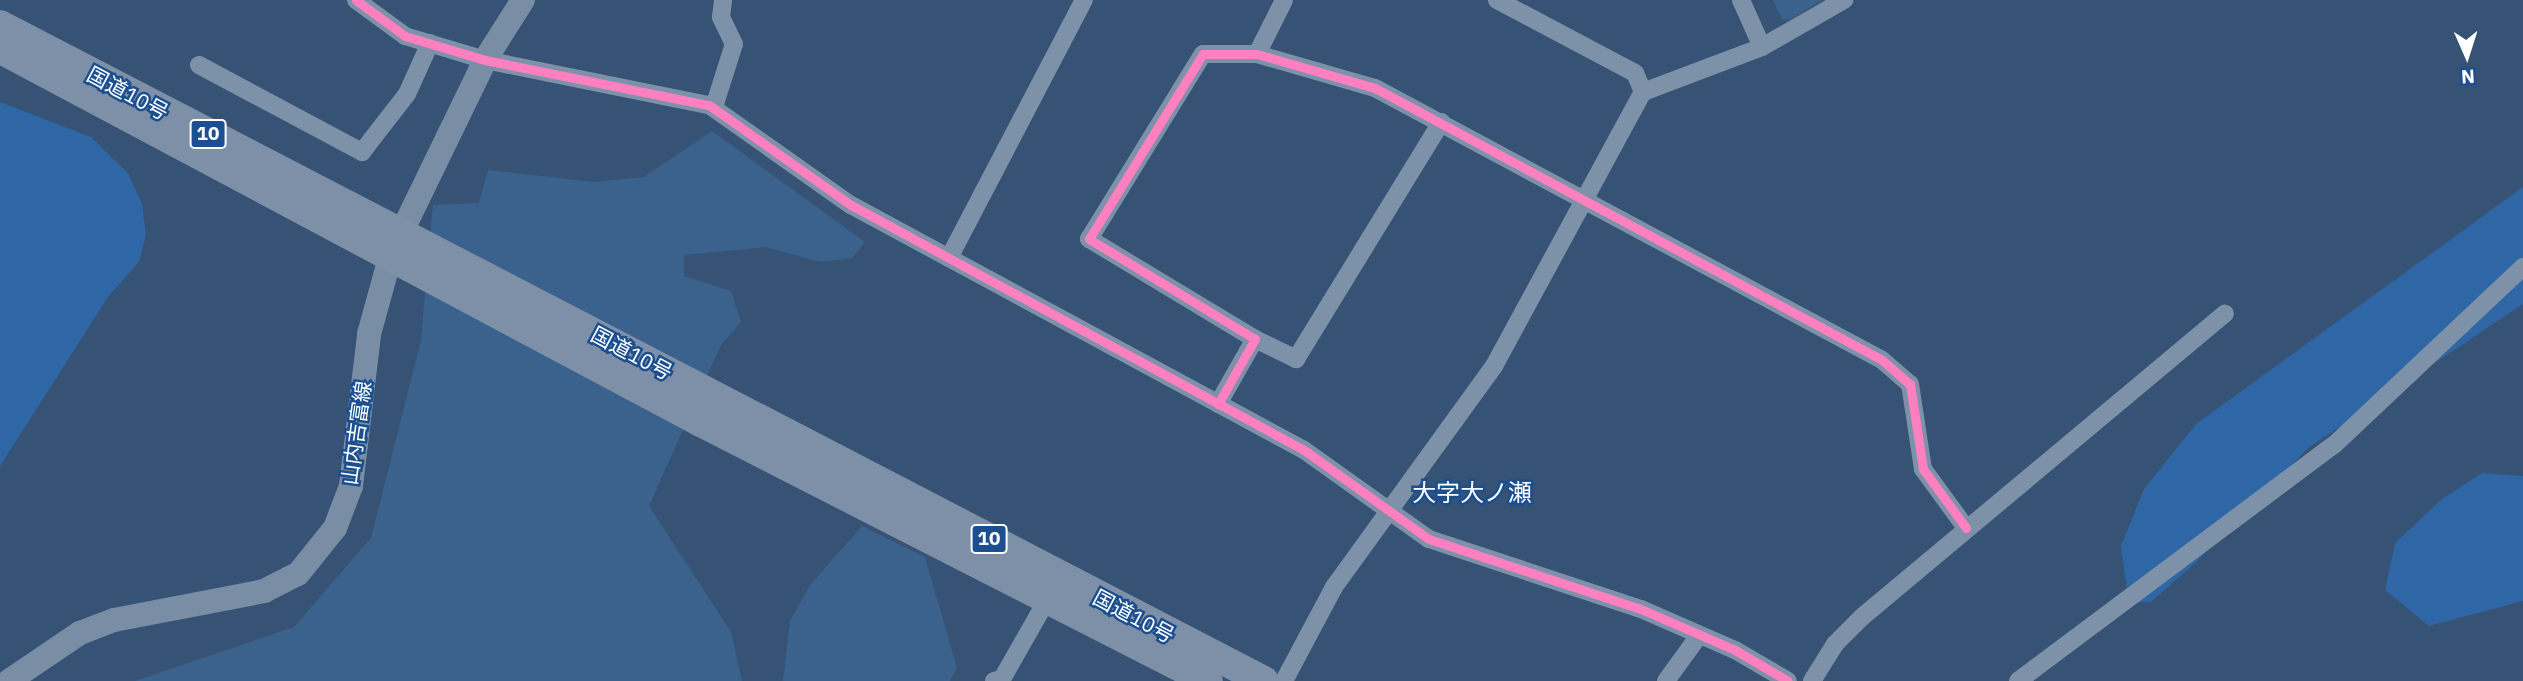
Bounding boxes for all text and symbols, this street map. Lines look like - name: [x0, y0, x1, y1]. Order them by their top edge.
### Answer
- north arrow: [2432, 21, 2502, 91]
- street label: 国道10号: [83, 61, 173, 125]
- text: N: [2461, 65, 2476, 89]
- road number: 10: [189, 118, 227, 150]
- street label: 国道10号: [587, 321, 677, 385]
- street label: 山内吉富線: [336, 379, 376, 487]
- district label: 大字大ノ瀬: [1412, 479, 1532, 507]
- road number: 10: [970, 524, 1008, 554]
- street label: 国道10号: [1089, 584, 1179, 648]

